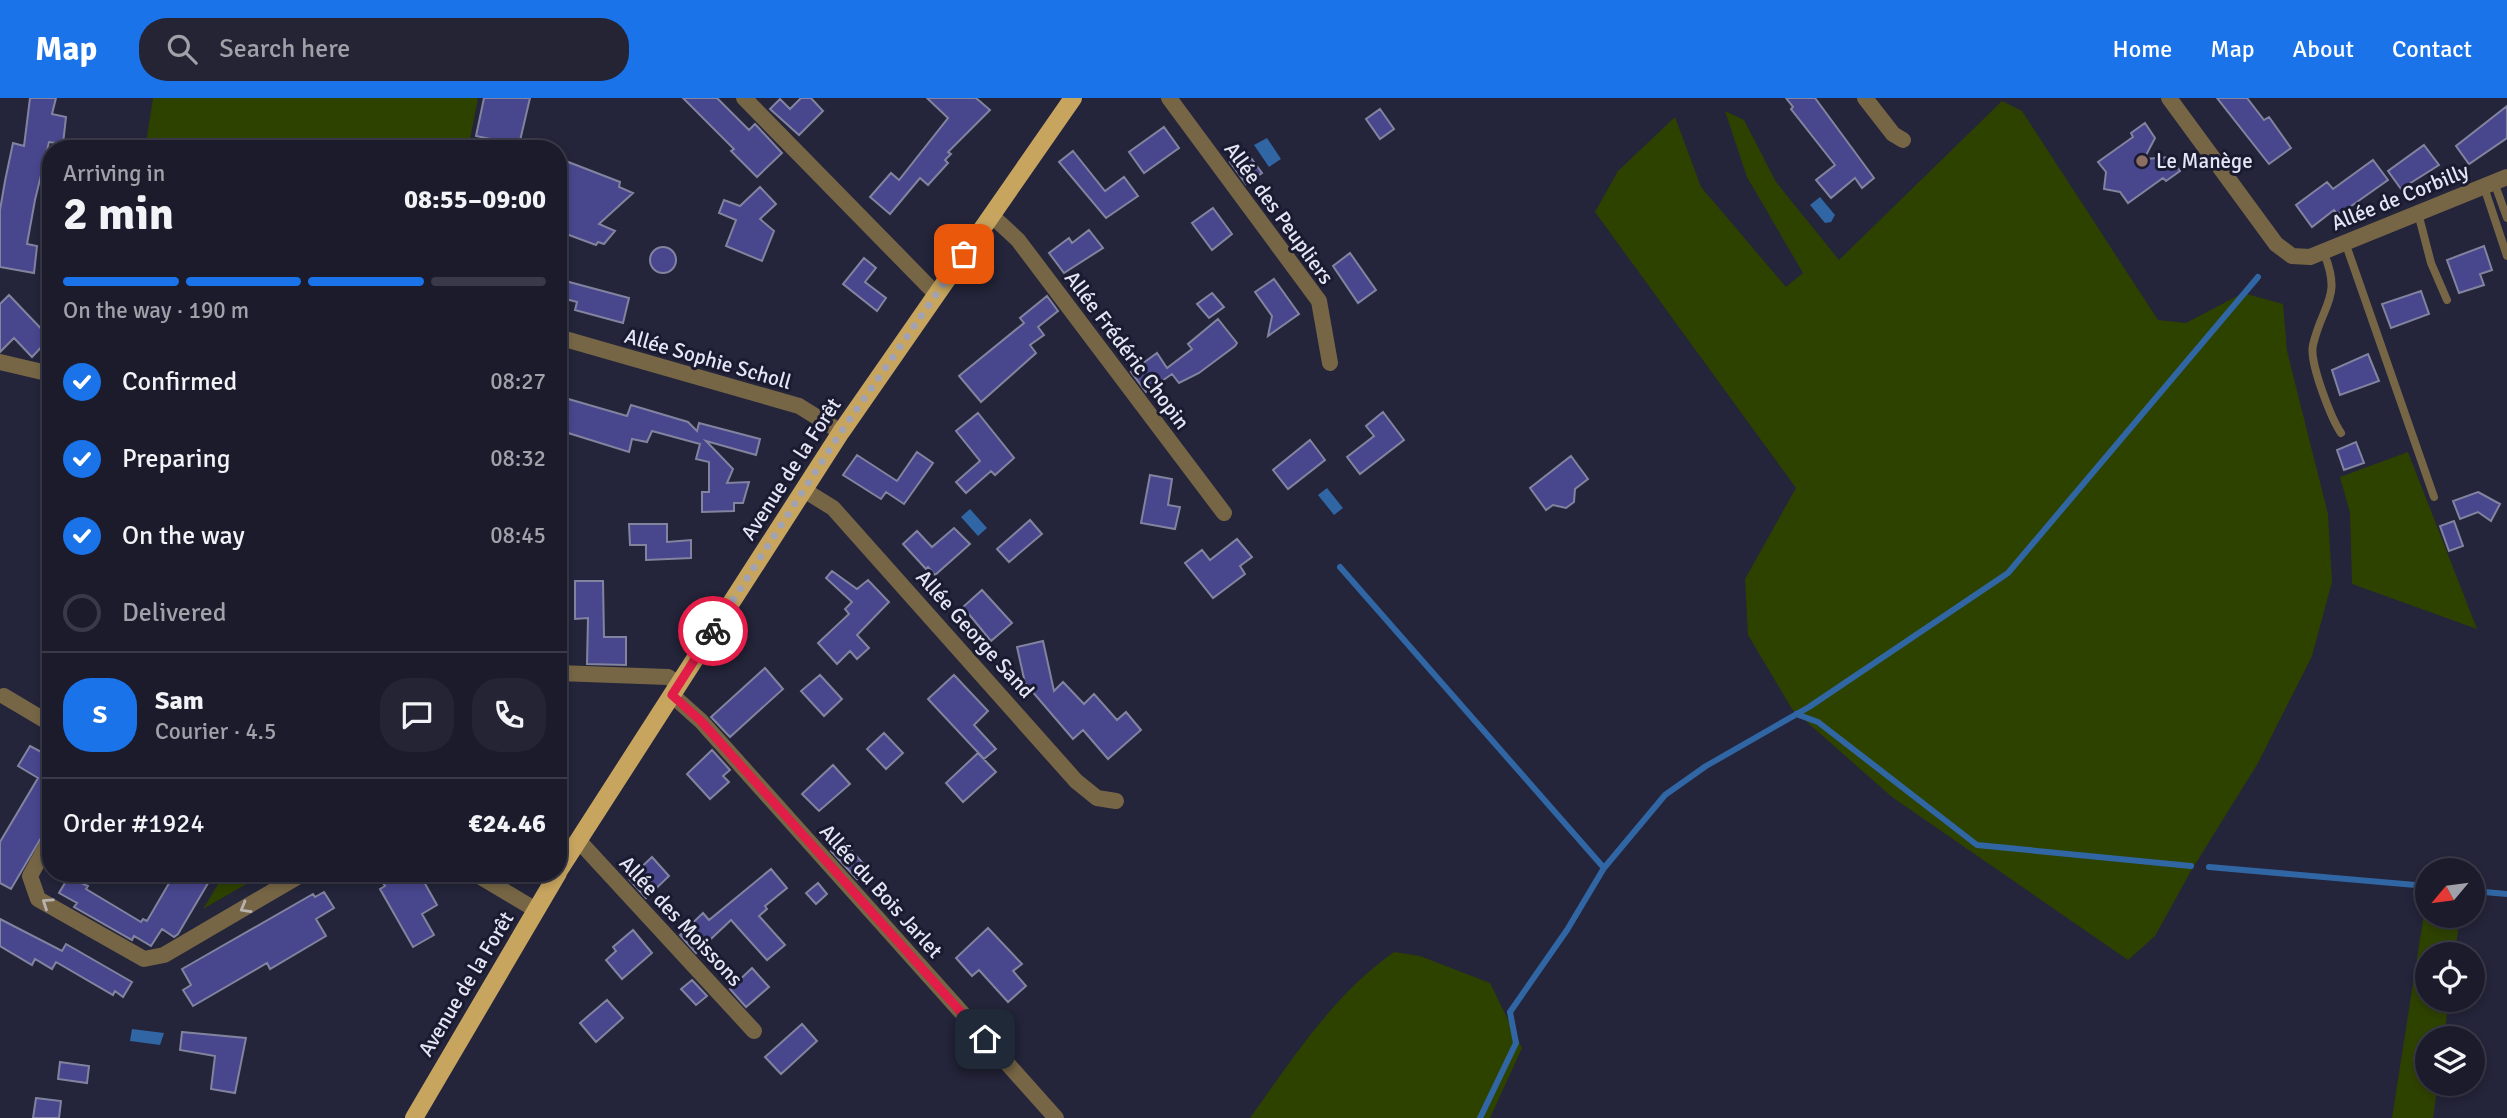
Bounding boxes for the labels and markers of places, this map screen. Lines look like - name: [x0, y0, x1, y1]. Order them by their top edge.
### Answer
- place label: Le Manège: [2156, 148, 2253, 174]
- marker: Le Manège: [2134, 153, 2150, 169]
- pin: [934, 224, 994, 284]
- pin: [955, 1009, 1015, 1069]

